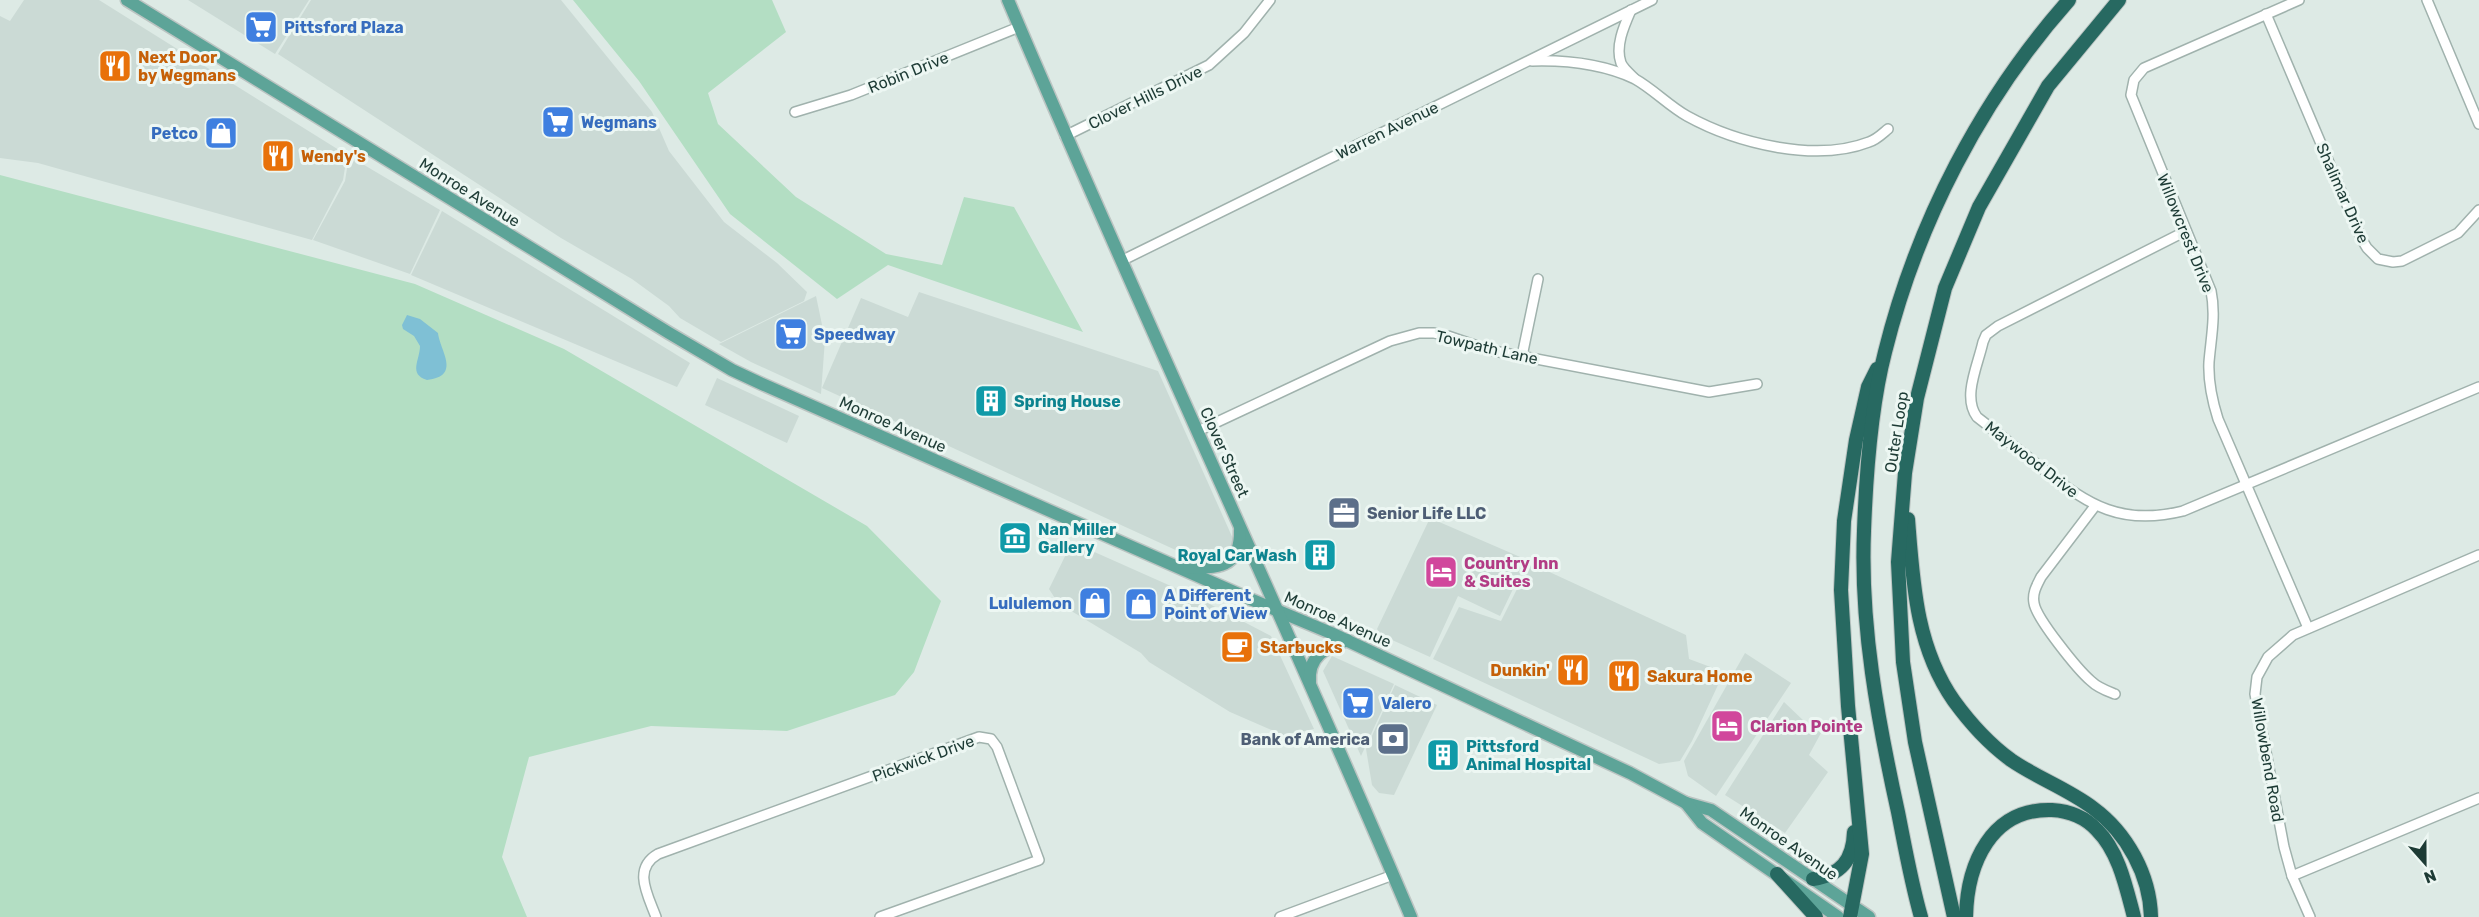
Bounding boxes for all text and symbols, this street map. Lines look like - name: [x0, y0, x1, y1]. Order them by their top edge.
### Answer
- supermarket icon: Pittsford Plaza: [243, 9, 279, 45]
- place label: Pittsford Plaza: [284, 18, 404, 37]
- restaurant icon: Next Door by Wegmans: [97, 48, 133, 84]
- place label: Next Door by Wegmans: [138, 48, 236, 85]
- street label: Robin Drive: [865, 48, 951, 97]
- street label: Clover Hills Drive: [1085, 62, 1205, 133]
- street label: Warren Avenue: [1333, 97, 1442, 163]
- supermarket icon: Wegmans: [540, 104, 576, 140]
- place label: Wegmans: [581, 113, 657, 132]
- shop icon: Petco: [203, 115, 239, 151]
- place label: Petco: [151, 124, 198, 143]
- restaurant icon: Wendy's: [260, 138, 296, 174]
- street label: Shalimar Drive: [2312, 140, 2373, 246]
- place label: Wendy's: [301, 147, 366, 166]
- street label: Monroe Avenue: [416, 154, 524, 231]
- street label: Willowcrest Drive: [2153, 171, 2218, 295]
- supermarket icon: Speedway: [773, 316, 809, 352]
- place label: Speedway: [814, 325, 896, 344]
- street label: Towpath Lane: [1434, 327, 1540, 368]
- building icon: Spring House: [973, 383, 1009, 419]
- street label: Outer Loop: [1881, 390, 1912, 474]
- street label: Monroe Avenue: [836, 392, 949, 457]
- place label: Spring House: [1014, 392, 1121, 411]
- street label: Clover Street: [1196, 404, 1253, 500]
- street label: Maywood Drive: [1981, 417, 2082, 502]
- office icon: Senior Life LLC: [1326, 495, 1362, 531]
- place label: Senior Life LLC: [1367, 504, 1486, 523]
- museum icon: Nan Miller Gallery: [997, 520, 1033, 556]
- place label: Nan Miller Gallery: [1038, 520, 1117, 557]
- building icon: Royal Car Wash: [1302, 537, 1338, 573]
- place label: Royal Car Wash: [1177, 546, 1297, 565]
- hotel icon: Country Inn & Suites: [1423, 554, 1459, 590]
- place label: Country Inn & Suites: [1464, 554, 1559, 591]
- shop icon: Lululemon: [1077, 585, 1113, 621]
- shop icon: A Different Point of View: [1123, 586, 1159, 622]
- place label: A Different Point of View: [1164, 586, 1268, 623]
- street label: Monroe Avenue: [1281, 587, 1394, 652]
- place label: Lululemon: [989, 594, 1072, 613]
- cafe icon: Starbucks: [1219, 629, 1255, 665]
- place label: Starbucks: [1260, 638, 1343, 657]
- restaurant icon: Dunkin': [1555, 652, 1591, 688]
- restaurant icon: Sakura Home: [1606, 658, 1642, 694]
- place label: Dunkin': [1490, 661, 1550, 680]
- place label: Sakura Home: [1647, 667, 1752, 686]
- supermarket icon: Valero: [1340, 685, 1376, 721]
- place label: Valero: [1381, 694, 1432, 713]
- street label: Willowbend Road: [2247, 696, 2288, 824]
- hotel icon: Clarion Pointe: [1709, 708, 1745, 744]
- place label: Clarion Pointe: [1750, 717, 1863, 736]
- bank icon: Bank of America: [1375, 721, 1411, 757]
- place label: Bank of America: [1241, 730, 1370, 749]
- street label: Pickwick Drive: [870, 731, 977, 786]
- building icon: Pittsford Animal Hospital: [1425, 737, 1461, 773]
- place label: Pittsford Animal Hospital: [1466, 737, 1591, 774]
- street label: Monroe Avenue: [1736, 803, 1841, 884]
- north arrow: [2395, 833, 2455, 893]
- text: N: [2421, 866, 2439, 887]

